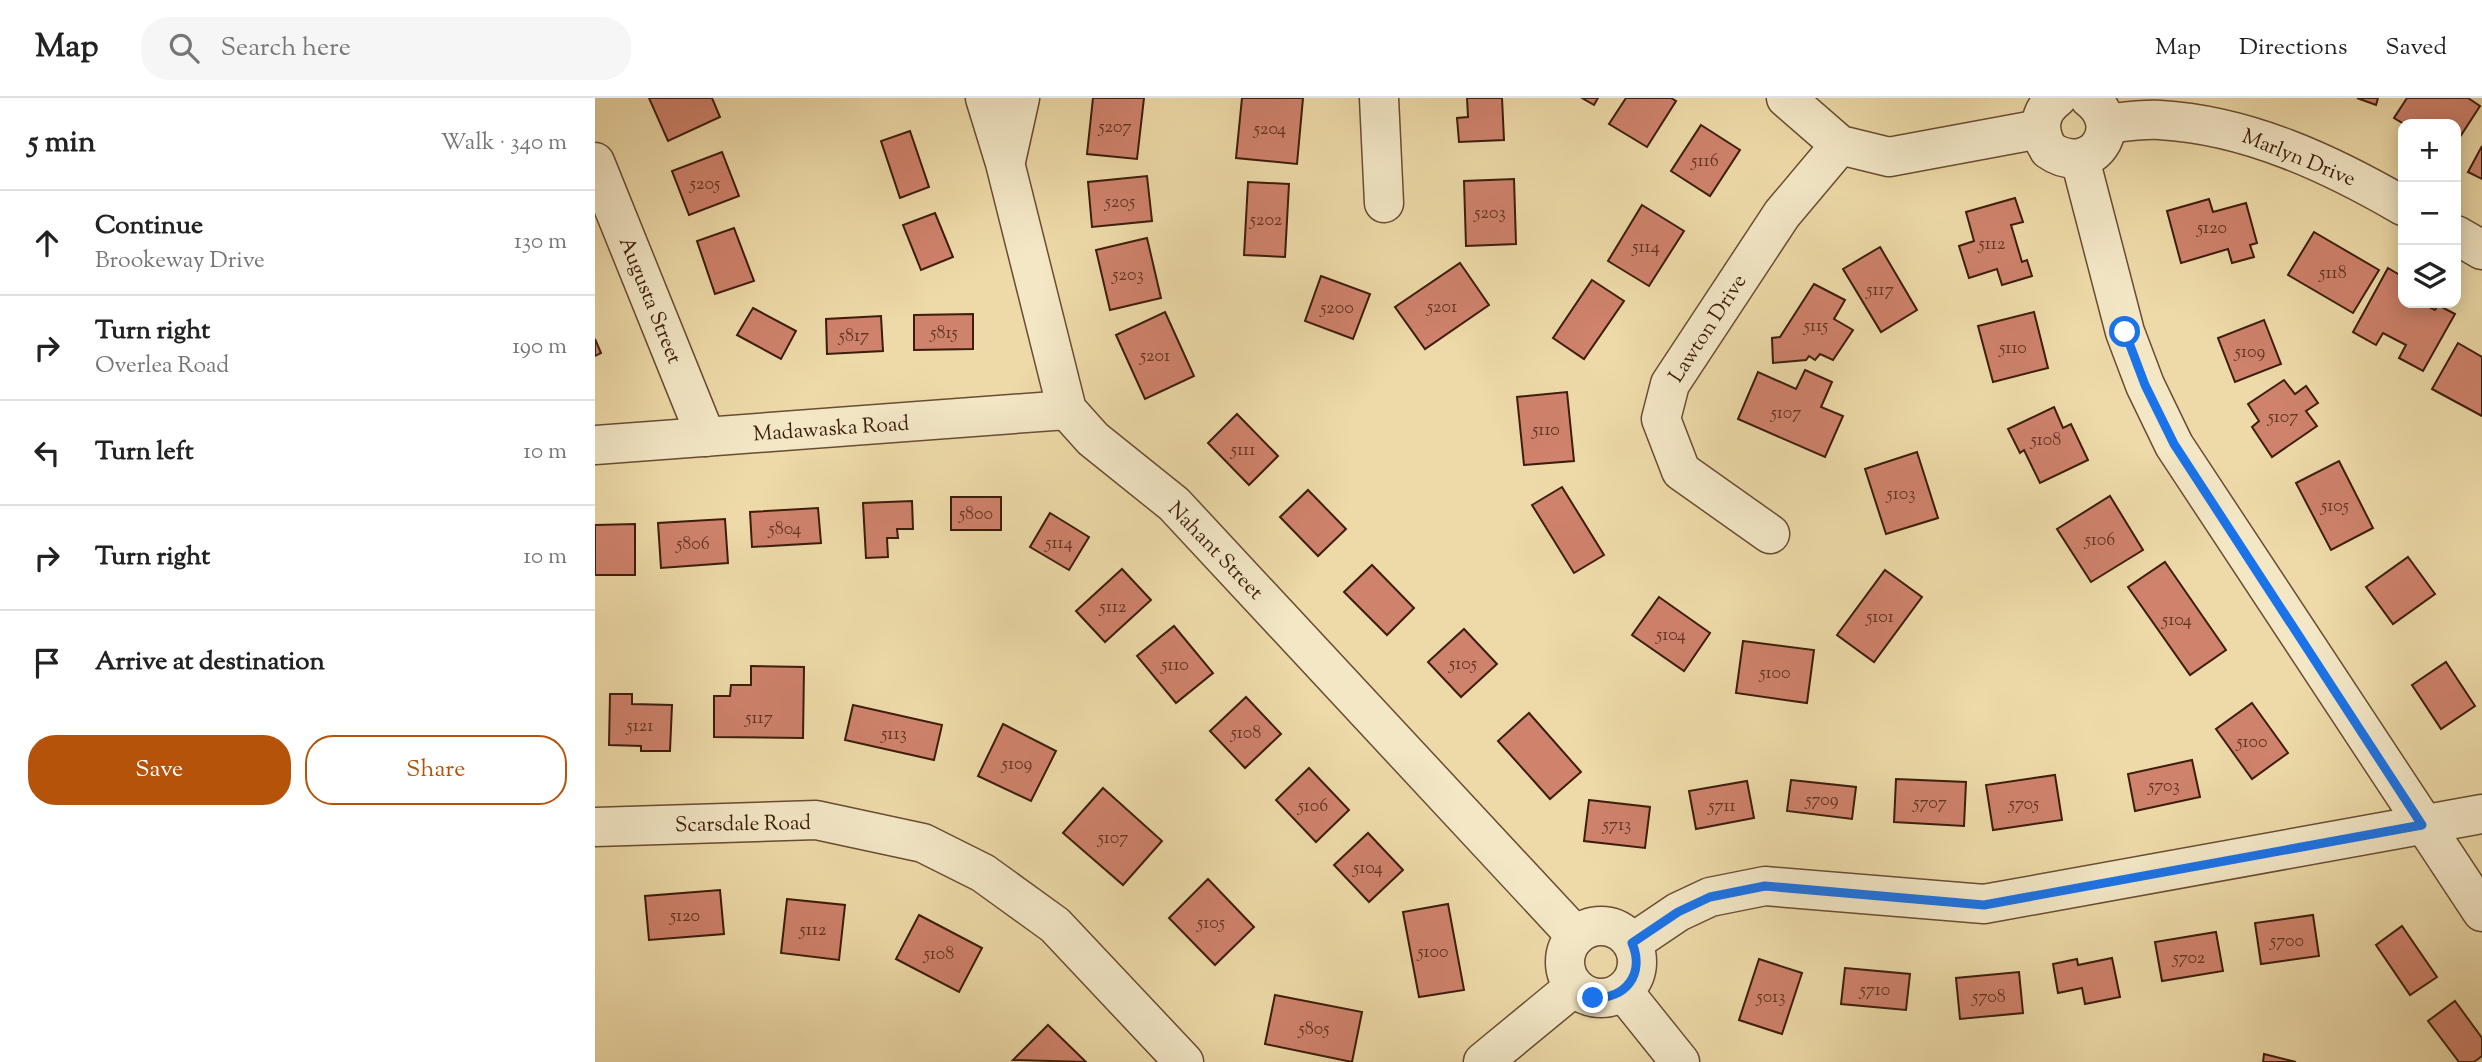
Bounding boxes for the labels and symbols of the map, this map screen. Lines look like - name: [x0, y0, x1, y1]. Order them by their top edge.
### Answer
- house number: 5207: [1097, 115, 1132, 141]
- house number: 5204: [1253, 117, 1286, 143]
- street label: Marlyn Drive: [2237, 122, 2359, 195]
- house number: 5116: [1690, 149, 1719, 175]
- house number: 5205: [689, 172, 720, 198]
- house number: 5205: [1104, 190, 1135, 216]
- house number: 5203: [1473, 201, 1506, 227]
- house number: 5202: [1249, 208, 1283, 234]
- house number: 5120: [2196, 216, 2227, 242]
- house number: 5112: [1978, 232, 2006, 258]
- street label: Augusta Street: [610, 233, 688, 369]
- house number: 5114: [1631, 235, 1660, 261]
- house number: 5118: [2318, 261, 2347, 287]
- house number: 5203: [1111, 263, 1144, 289]
- street label: Lawton Drive: [1662, 269, 1755, 389]
- house number: 5117: [1865, 278, 1894, 304]
- house number: 5201: [1426, 295, 1457, 321]
- house number: 5200: [1319, 296, 1354, 322]
- house number: 5115: [1803, 314, 1828, 340]
- route start: [2109, 316, 2140, 347]
- house number: 5815: [929, 321, 958, 347]
- house number: 5817: [838, 324, 869, 350]
- house number: 5110: [1998, 336, 2027, 362]
- house number: 5109: [2234, 340, 2265, 366]
- house number: 5201: [1139, 344, 1170, 370]
- house number: 5107: [1770, 401, 1801, 427]
- house number: 5107: [2267, 405, 2298, 431]
- street label: Madawaska Road: [752, 410, 910, 450]
- house number: 5110: [1531, 418, 1560, 444]
- house number: 5108: [2030, 428, 2061, 454]
- house number: 5111: [1230, 438, 1255, 464]
- house number: 5103: [1886, 482, 1915, 508]
- house number: 5105: [2320, 494, 2349, 520]
- street label: Nahant Street: [1160, 495, 1269, 607]
- house number: 5800: [958, 502, 993, 528]
- house number: 5804: [768, 517, 801, 543]
- house number: 5106: [2084, 528, 2115, 554]
- house number: 5114: [1044, 531, 1073, 557]
- house number: 5806: [675, 532, 710, 558]
- house number: 5112: [1099, 595, 1127, 621]
- house number: 5101: [1865, 605, 1894, 631]
- house number: 5104: [2161, 608, 2192, 634]
- house number: 5104: [1655, 623, 1686, 649]
- house number: 5105: [1448, 652, 1477, 678]
- house number: 5110: [1160, 653, 1189, 679]
- house number: 5100: [1758, 661, 1791, 687]
- house number: 5117: [744, 706, 773, 732]
- house number: 5121: [626, 714, 653, 740]
- house number: 5108: [1230, 721, 1261, 747]
- house number: 5113: [880, 722, 907, 748]
- house number: 5100: [2235, 730, 2268, 756]
- house number: 5109: [1001, 752, 1032, 778]
- house number: 5703: [2147, 774, 2180, 800]
- house number: 5709: [1804, 788, 1839, 814]
- house number: 5707: [1912, 791, 1947, 817]
- house number: 5705: [2008, 792, 2039, 818]
- house number: 5106: [1297, 794, 1328, 820]
- house number: 5711: [1707, 794, 1736, 820]
- street label: Scarsdale Road: [675, 809, 812, 841]
- house number: 5713: [1602, 813, 1631, 839]
- house number: 5107: [1097, 826, 1128, 852]
- house number: 5104: [1352, 856, 1383, 882]
- house number: 5120: [669, 904, 700, 930]
- house number: 5105: [1196, 911, 1225, 937]
- house number: 5112: [799, 918, 827, 944]
- house number: 5700: [2269, 929, 2304, 955]
- house number: 5100: [1416, 940, 1449, 966]
- house number: 5108: [923, 942, 954, 968]
- house number: 5702: [2172, 946, 2206, 972]
- house number: 5710: [1859, 978, 1890, 1004]
- route end: [1577, 982, 1608, 1013]
- house number: 5013: [1756, 985, 1785, 1011]
- house number: 5708: [1971, 985, 2006, 1011]
- house number: 5805: [1298, 1017, 1329, 1043]

